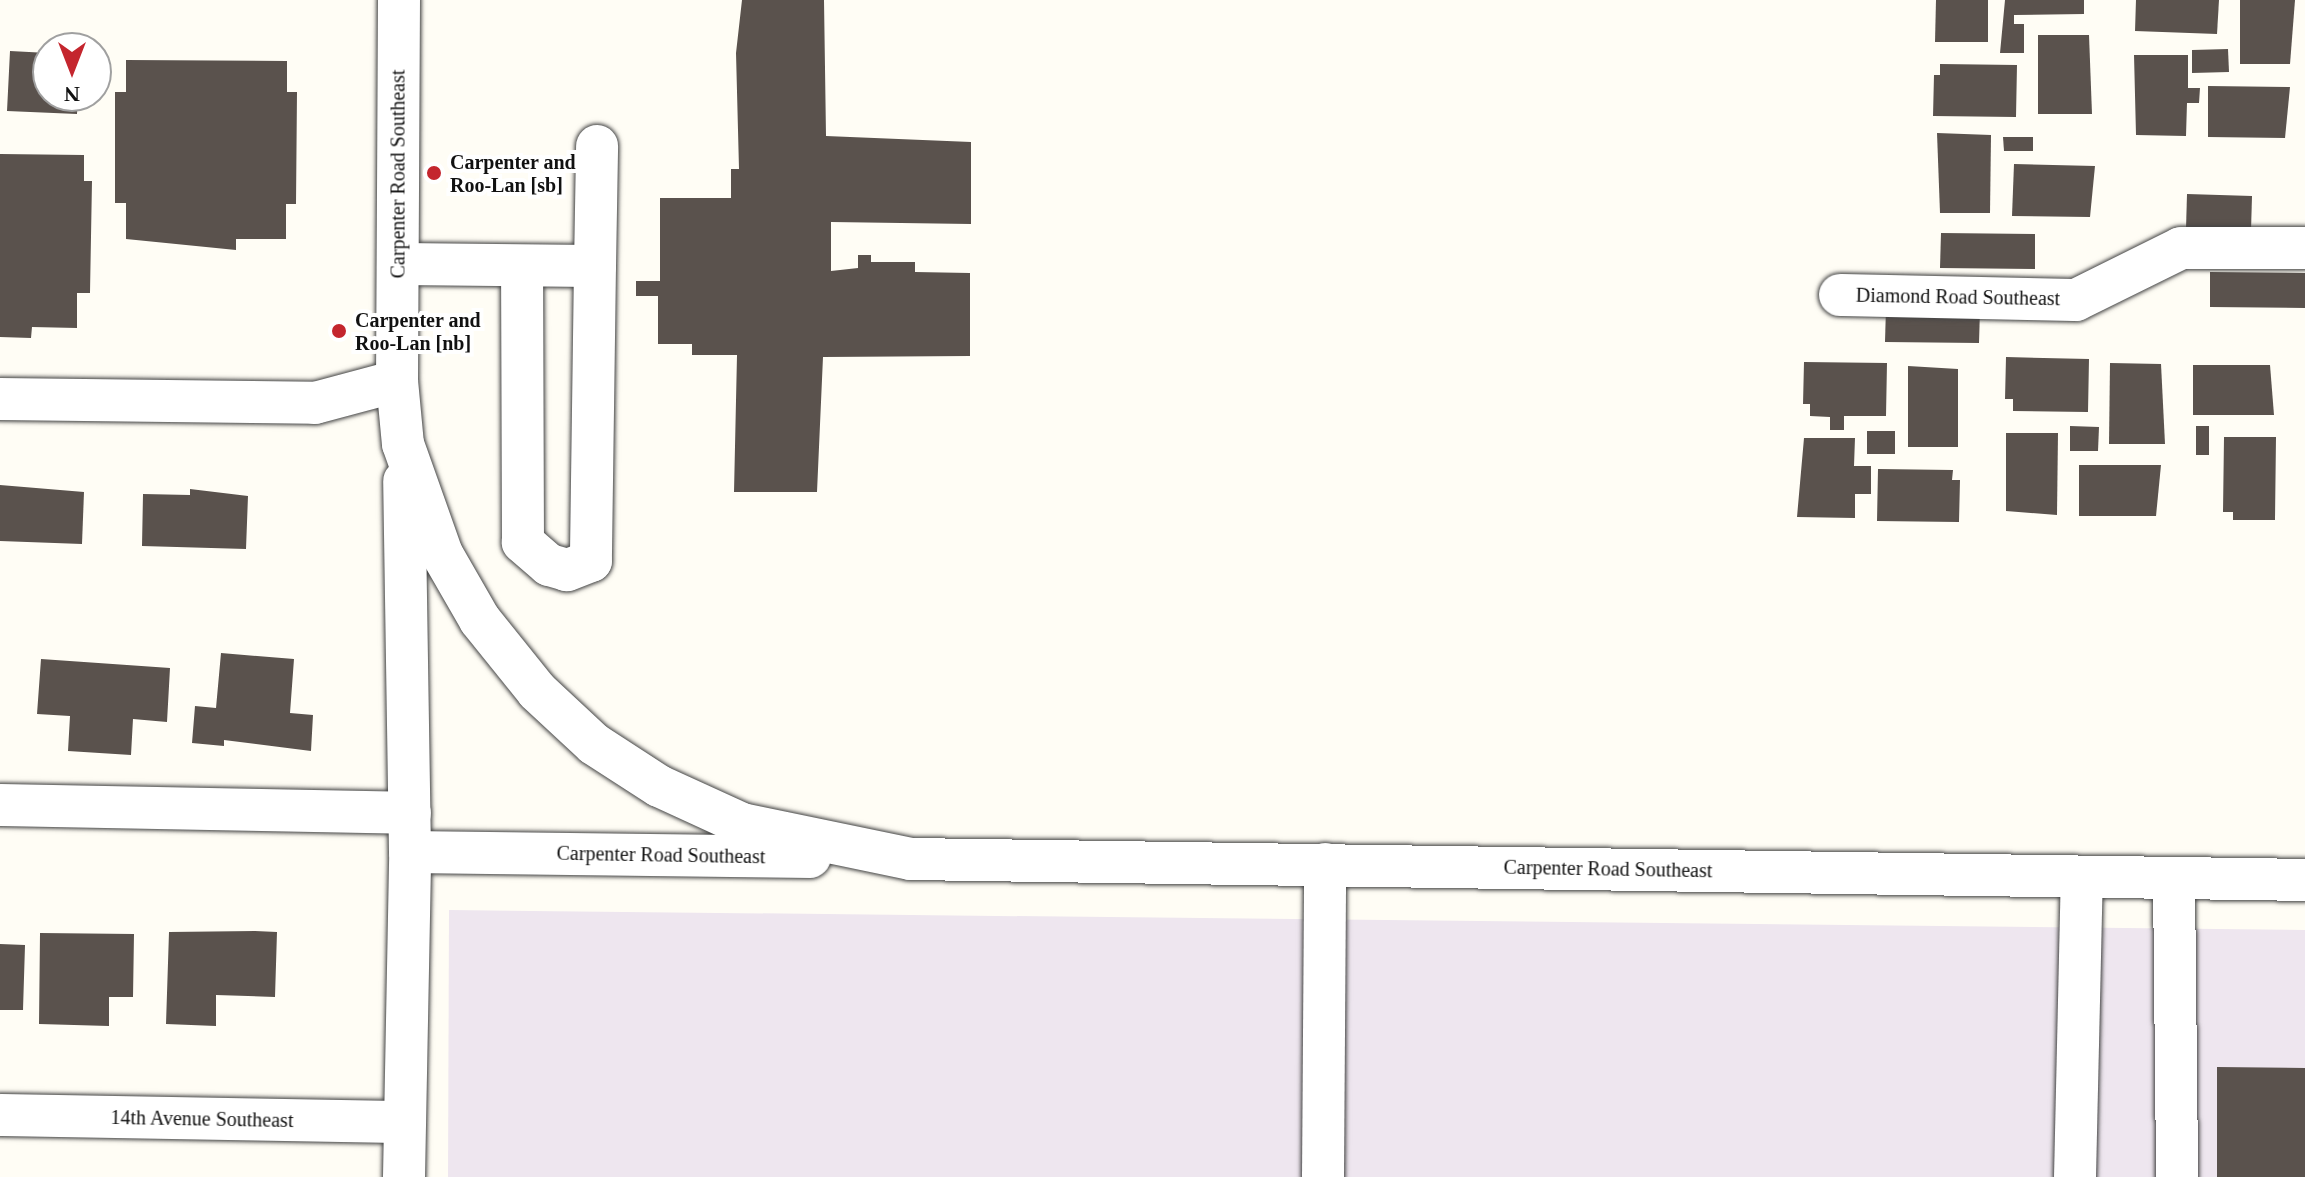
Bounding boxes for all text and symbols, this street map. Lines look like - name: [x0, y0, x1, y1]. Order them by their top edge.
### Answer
- north arrow: [32, 32, 112, 112]
- street label: Carpenter Road Southeast: [386, 70, 410, 278]
- text: N: [64, 82, 80, 107]
- place label: Carpenter and Roo-Lan [sb]: [450, 150, 576, 197]
- marker: Carpenter and Roo-Lan [sb]: [425, 164, 443, 182]
- street label: Diamond Road Southeast: [1856, 283, 2060, 311]
- place label: Carpenter and Roo-Lan [nb]: [355, 308, 481, 355]
- marker: Carpenter and Roo-Lan [nb]: [330, 322, 348, 340]
- street label: Carpenter Road Southeast: [556, 841, 766, 869]
- street label: Carpenter Road Southeast: [1503, 855, 1713, 883]
- street label: 14th Avenue Southeast: [110, 1105, 294, 1133]

